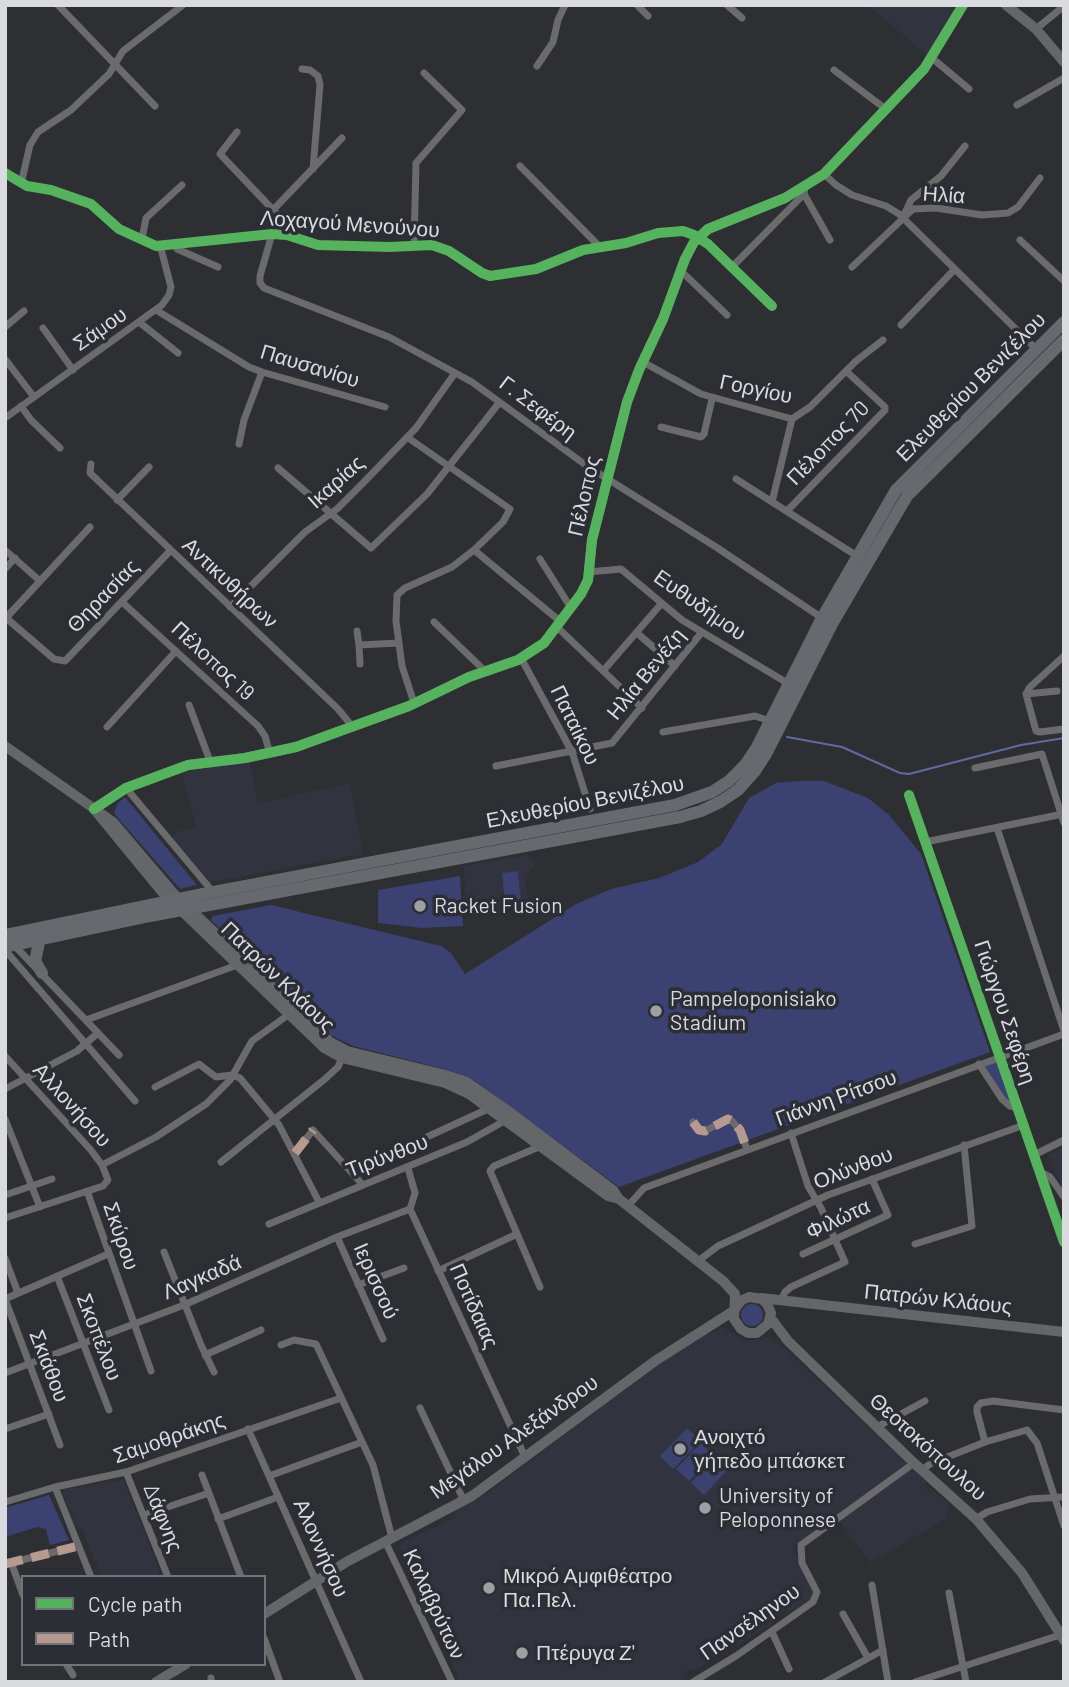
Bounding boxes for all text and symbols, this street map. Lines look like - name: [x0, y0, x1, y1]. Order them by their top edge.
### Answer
- street label: Ηλία: [922, 181, 966, 209]
- street label: Λοχαγού Μενούνου: [259, 205, 441, 243]
- street label: Σάμου: [68, 302, 132, 356]
- street label: Ελευθερίου Βενιζέλου: [891, 307, 1051, 467]
- street label: Παυσανίου: [257, 339, 363, 393]
- street label: Γοργίου: [717, 369, 795, 409]
- street label: Γ. Σεφέρη: [494, 371, 582, 445]
- street label: Πέλοπος 70: [782, 395, 874, 491]
- street label: Ικαρίας: [303, 450, 369, 514]
- street label: Πέλοπος: [563, 453, 605, 539]
- street label: Αντικυθήρων: [177, 532, 283, 634]
- street label: Θηρασίας: [62, 554, 144, 638]
- street label: Ευθυδήμου: [649, 564, 751, 646]
- street label: Πέλοπος 19: [166, 616, 260, 706]
- street label: Ηλία Βενέζη: [601, 623, 691, 725]
- street label: Παταίκου: [545, 681, 605, 769]
- street label: Ελευθερίου Βενιζέλου: [484, 770, 686, 834]
- place label: Racket Fusion: [434, 893, 563, 919]
- marker: Racket Fusion: [412, 898, 428, 914]
- street label: Πατρών Κλάους: [216, 916, 340, 1038]
- street label: Γιώργου Σεφέρη: [969, 937, 1041, 1087]
- place label: Pampeloponisiako Stadium: [670, 986, 837, 1036]
- marker: Pampeloponisiako Stadium: [648, 1003, 664, 1019]
- street label: Αλλονήσου: [28, 1058, 116, 1152]
- street label: Γιάννη Ρίτσου: [772, 1064, 900, 1132]
- street label: Τιρύνθου: [343, 1129, 431, 1183]
- street label: Ολύνθου: [810, 1141, 896, 1195]
- street label: Φιλώτα: [802, 1193, 874, 1245]
- street label: Σκύρου: [98, 1199, 144, 1273]
- street label: Ιερισσού: [348, 1239, 404, 1323]
- street label: Λαγκαδά: [159, 1249, 245, 1305]
- street label: Ποτίδαιας: [444, 1260, 504, 1352]
- street label: Πατρών Κλάους: [863, 1279, 1013, 1319]
- street label: Σκοπέλου: [71, 1290, 127, 1384]
- street label: Σκιάθου: [24, 1326, 74, 1406]
- street label: Μεγάλου Αλεξάνδρου: [425, 1370, 603, 1504]
- street label: Θεοτοκόπουλου: [864, 1388, 992, 1506]
- street label: Σαμοθράκης: [110, 1407, 228, 1469]
- place label: Ανοιχτό γήπεδο μπάσκετ: [694, 1424, 845, 1474]
- marker: Ανοιχτό γήπεδο μπάσκετ: [672, 1441, 688, 1457]
- street label: Δάφνης: [138, 1480, 188, 1556]
- place label: University of Peloponnese: [719, 1483, 836, 1533]
- street label: Αλοννήσου: [288, 1495, 354, 1601]
- marker: University of Peloponnese: [697, 1500, 713, 1516]
- street label: Καλαβρύτων: [398, 1545, 470, 1663]
- place label: Μικρό Αμφιθέατρο Πα.Πελ.: [503, 1563, 672, 1613]
- legend: [21, 1575, 266, 1666]
- street label: Πανσέληνου: [695, 1578, 805, 1666]
- marker: Μικρό Αμφιθέατρο Πα.Πελ.: [481, 1580, 497, 1596]
- text: Cycle path: [88, 1591, 182, 1616]
- text: Path: [88, 1626, 130, 1651]
- place label: Πτέρυγα Ζ': [536, 1640, 635, 1666]
- marker: Πτέρυγα Ζ': [514, 1645, 530, 1661]

